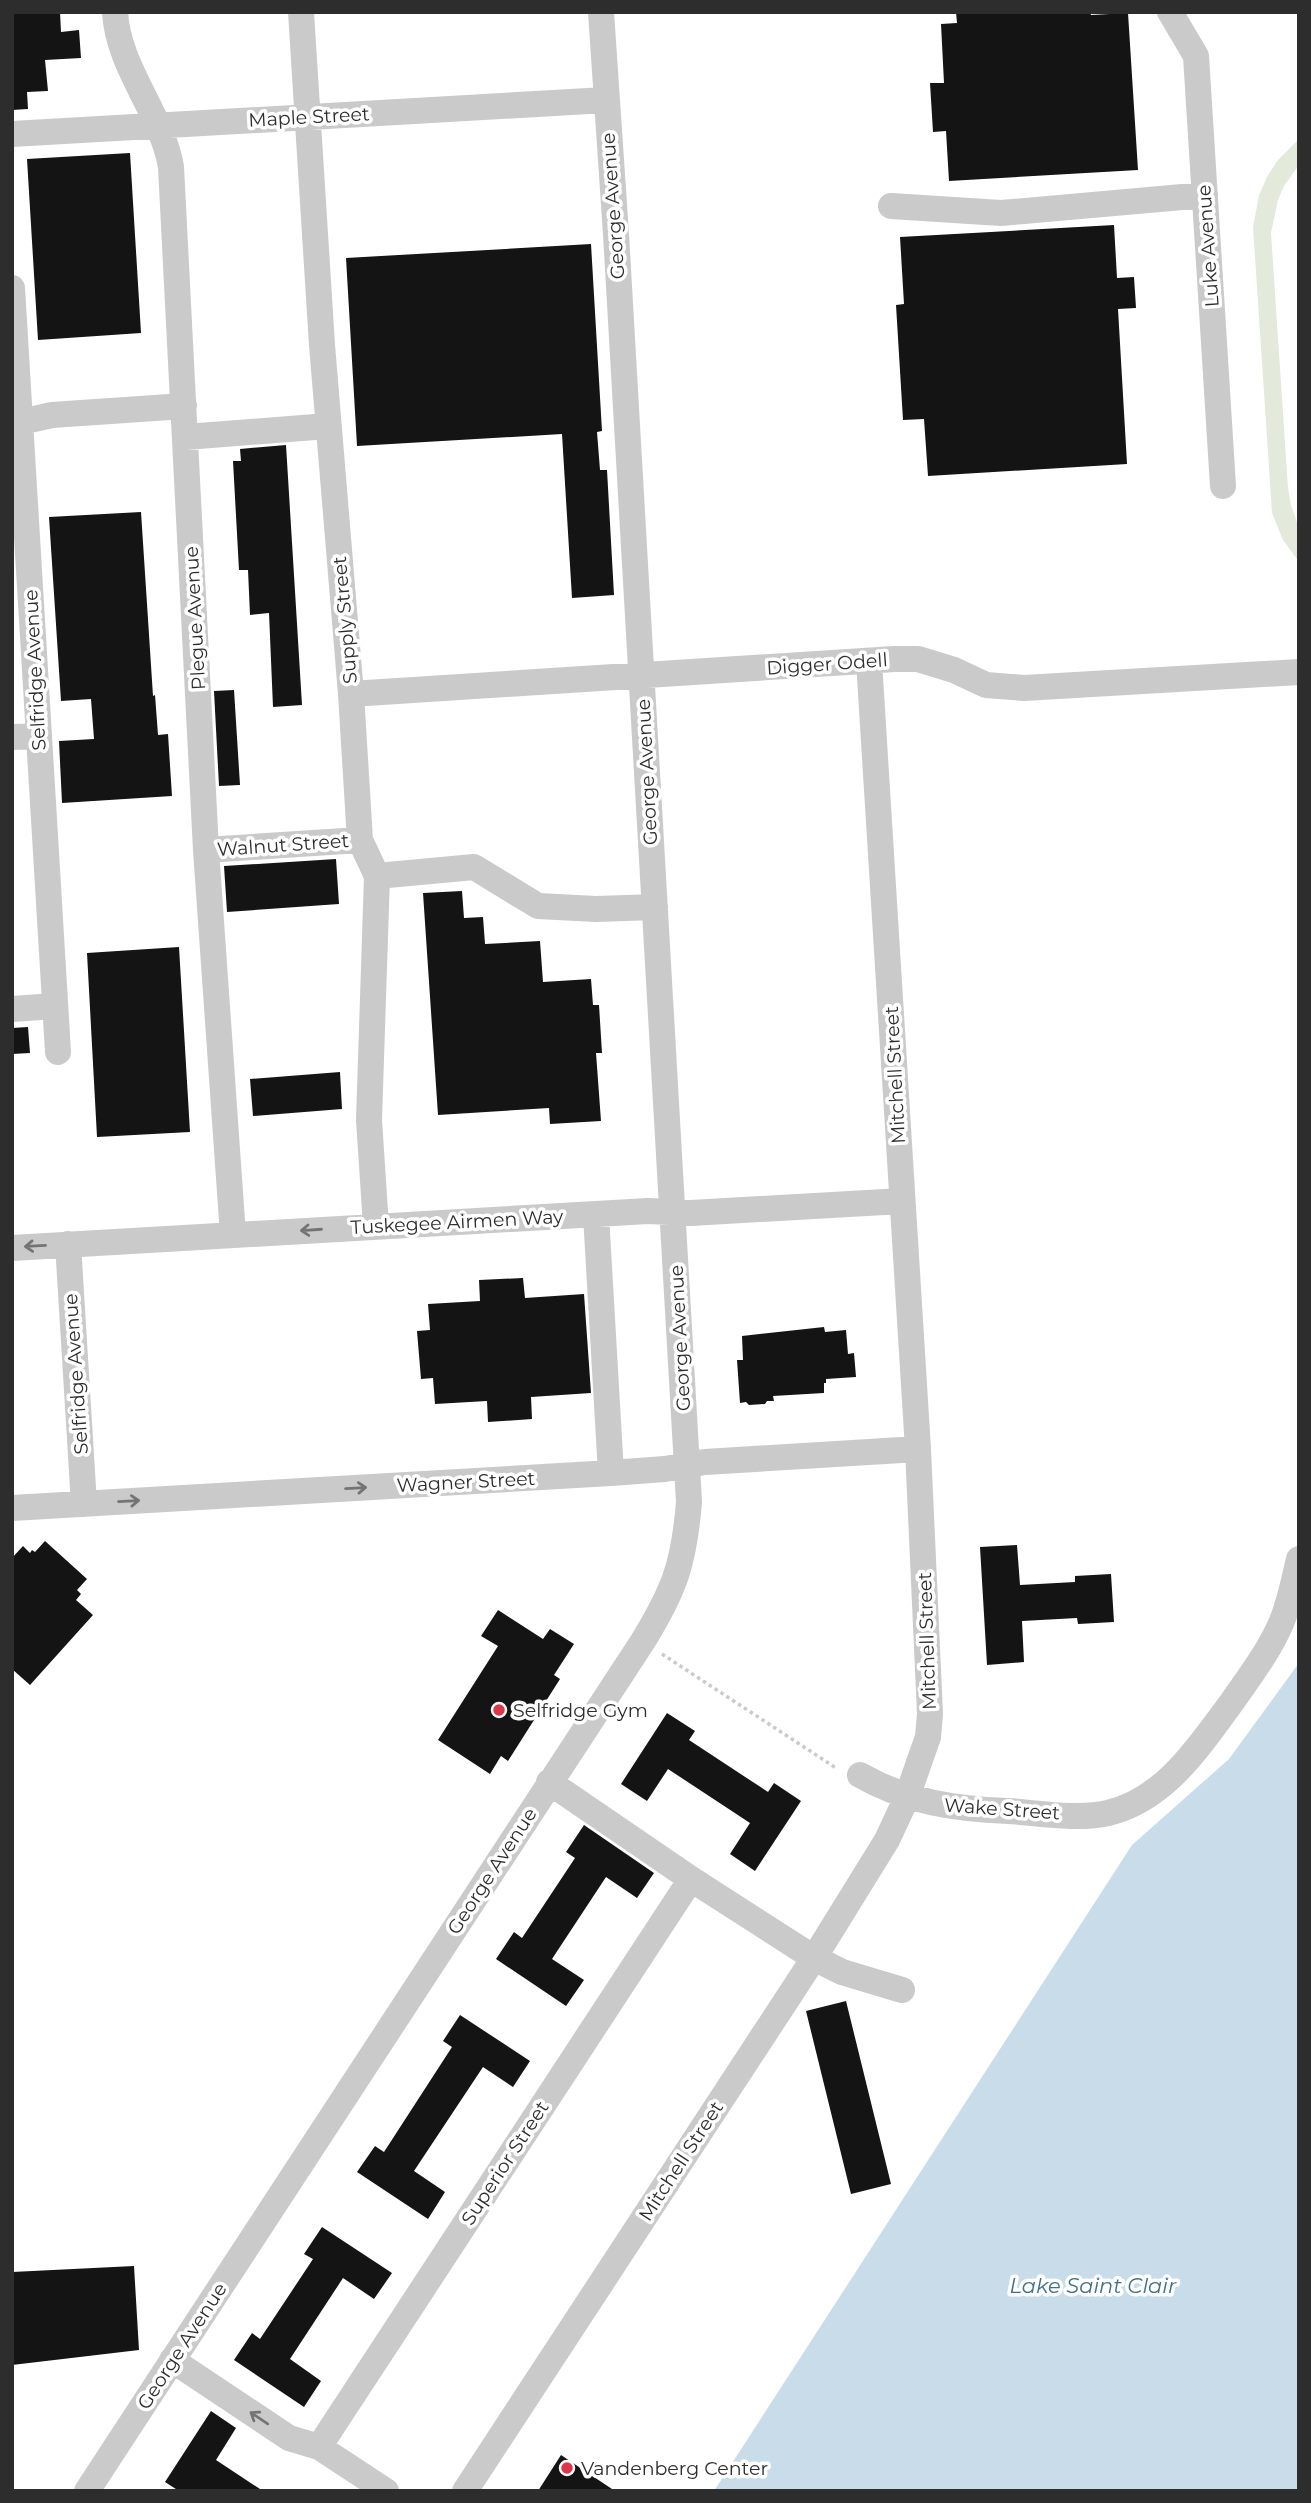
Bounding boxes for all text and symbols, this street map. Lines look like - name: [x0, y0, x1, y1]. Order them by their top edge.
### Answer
- street label: Maple Street: [248, 102, 370, 132]
- street label: George Avenue: [596, 132, 630, 280]
- street label: Luke Avenue: [1192, 184, 1224, 308]
- street label: Plegue Avenue: [180, 545, 210, 691]
- street label: Supply Street: [328, 555, 362, 685]
- street label: Selfridge Avenue: [19, 589, 51, 751]
- street label: Digger Odell: [766, 648, 888, 680]
- street label: George Avenue: [632, 698, 662, 846]
- street label: Walnut Street: [216, 829, 350, 861]
- street label: Mitchell Street: [880, 1005, 910, 1144]
- street label: Tuskegee Airmen Way: [350, 1205, 565, 1239]
- one-way arrow: [300, 1224, 323, 1237]
- one-way arrow: [24, 1240, 47, 1253]
- street label: George Avenue: [665, 1264, 695, 1412]
- street label: Selfridge Avenue: [59, 1293, 93, 1455]
- street label: Wagner Street: [396, 1467, 536, 1497]
- one-way arrow: [345, 1481, 367, 1494]
- one-way arrow: [118, 1494, 140, 1507]
- street label: Mitchell Street: [913, 1571, 941, 1710]
- place label: Selfridge Gym: [513, 1699, 648, 1722]
- marker: Selfridge Gym: [491, 1702, 507, 1718]
- street label: Wake Street: [943, 1793, 1061, 1825]
- street label: George Avenue: [442, 1803, 542, 1939]
- street label: Superior Street: [456, 2096, 554, 2229]
- street label: Mitchell Street: [634, 2097, 728, 2225]
- water label: Lake Saint Clair: [1010, 2273, 1177, 2298]
- street label: George Avenue: [132, 2278, 232, 2414]
- one-way arrow: [249, 2411, 269, 2425]
- place label: Vandenberg Center: [581, 2457, 768, 2480]
- marker: Vandenberg Center: [559, 2460, 575, 2476]

